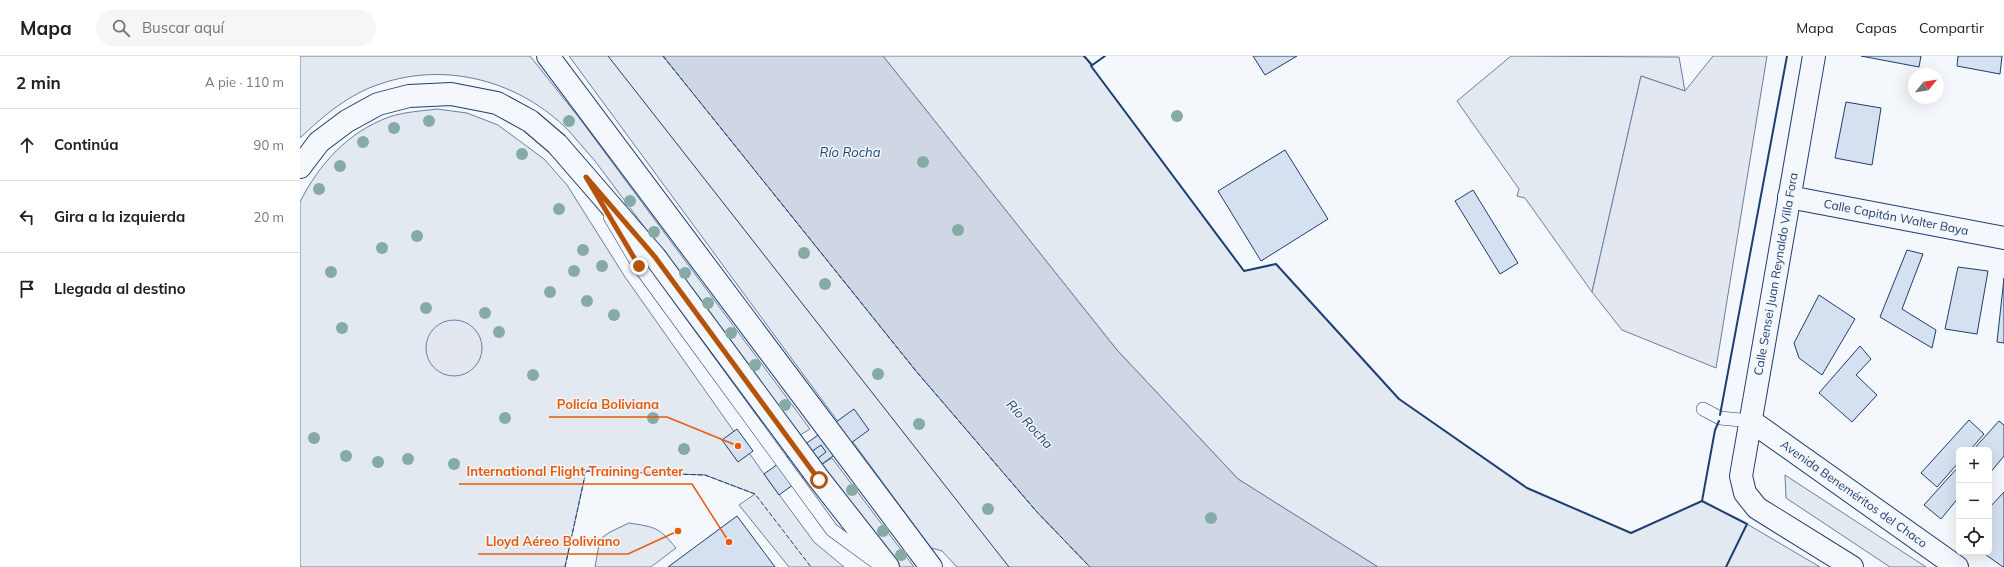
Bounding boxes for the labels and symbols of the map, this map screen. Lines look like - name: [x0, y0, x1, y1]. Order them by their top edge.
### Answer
- north arrow: [1908, 68, 1944, 104]
- water label: Río Rocha: [819, 144, 881, 160]
- street label: Calle Sensei Juan Reynaldo Villa Fora: [1750, 171, 1801, 377]
- street label: Calle Capitán Walter Baya: [1822, 196, 1970, 238]
- route end: [630, 257, 648, 275]
- callout: Policía Boliviana: [549, 392, 667, 417]
- text: Policía Boliviana: [557, 396, 659, 412]
- water label: Río Rocha: [1003, 396, 1057, 452]
- street label: Avenida Beneméritos del Chaco: [1778, 436, 1930, 551]
- callout: International Flight Training Center: [459, 459, 692, 484]
- text: International Flight Training Center: [467, 463, 684, 479]
- route start: [810, 471, 828, 489]
- callout: Lloyd Aéreo Boliviano: [478, 529, 628, 554]
- text: Lloyd Aéreo Boliviano: [486, 533, 621, 550]

